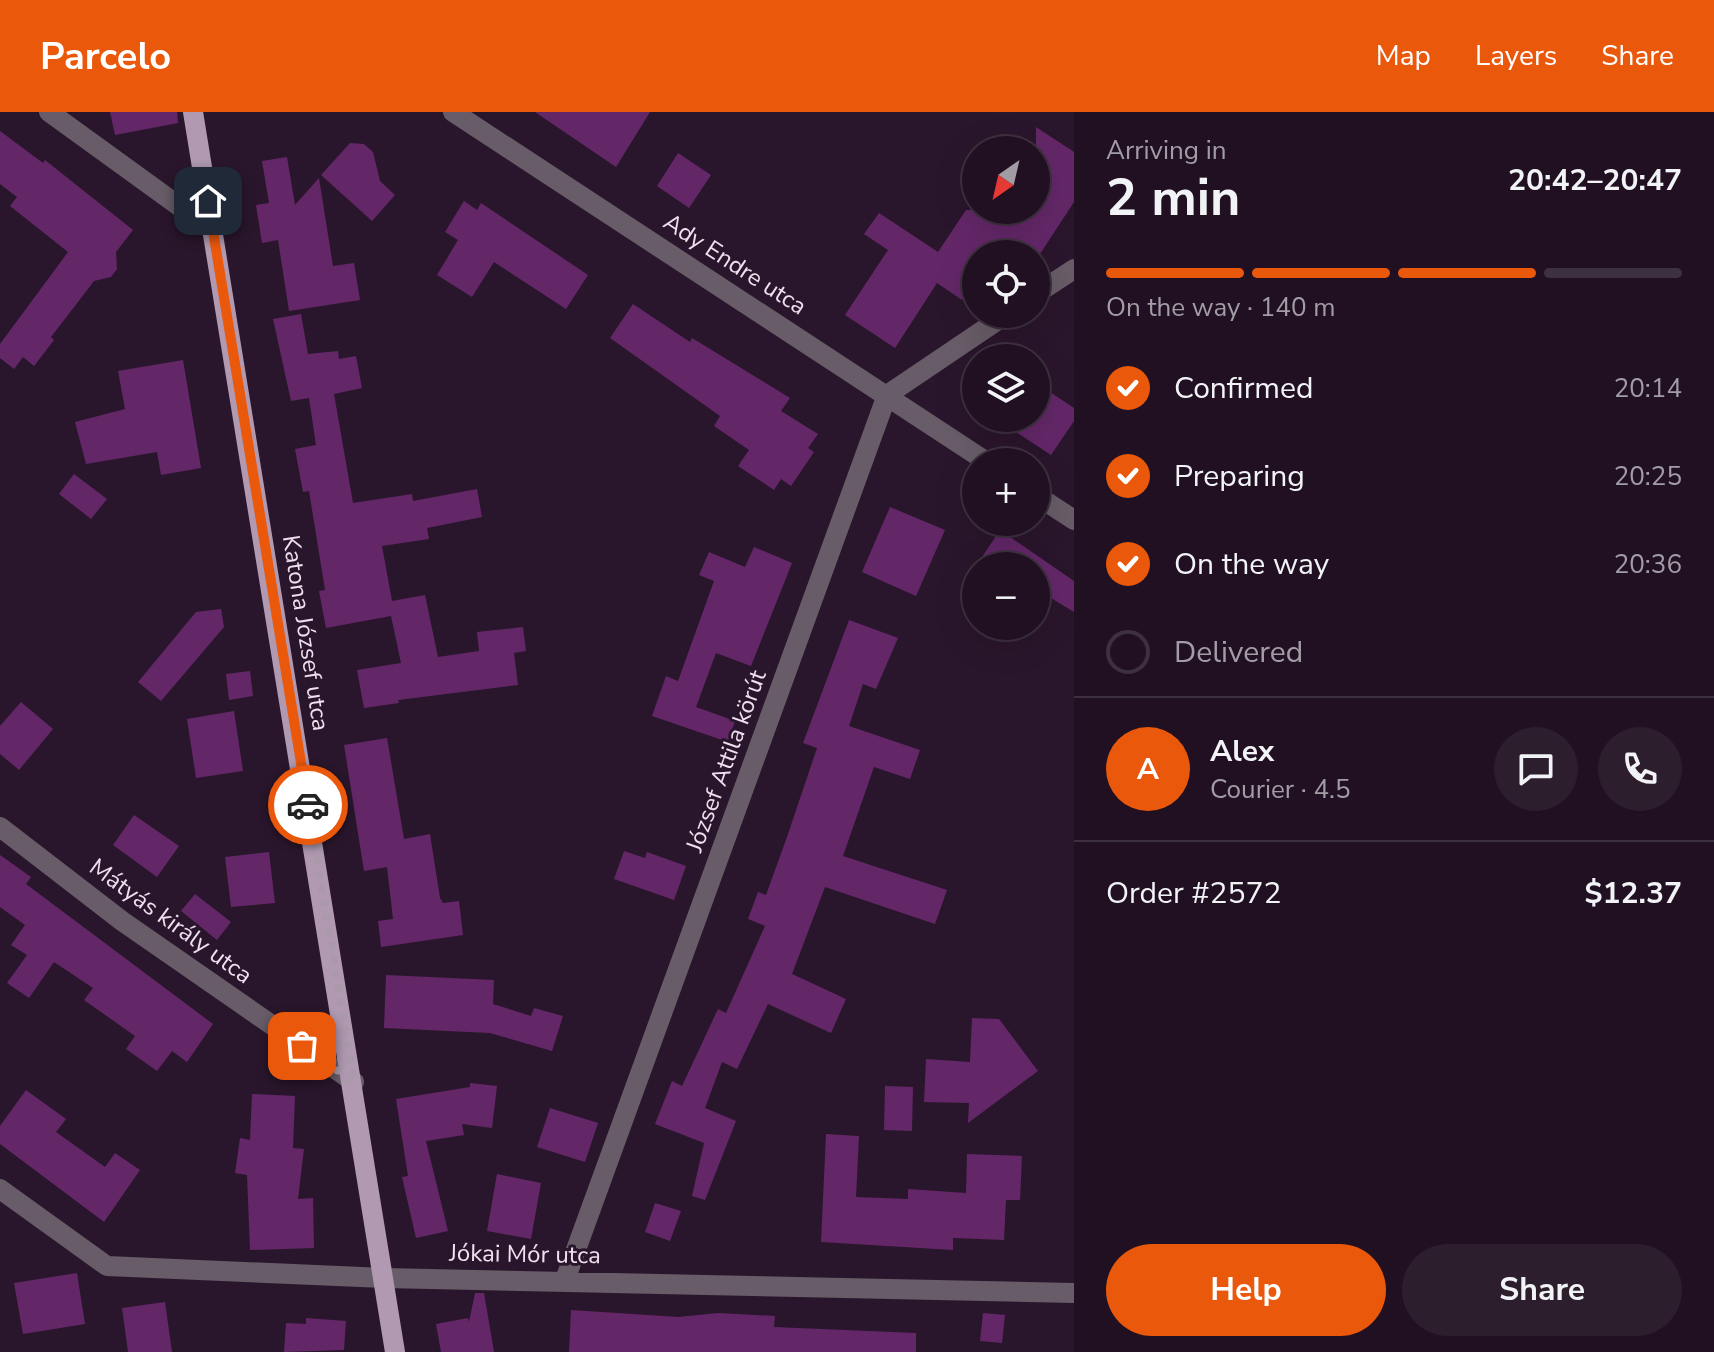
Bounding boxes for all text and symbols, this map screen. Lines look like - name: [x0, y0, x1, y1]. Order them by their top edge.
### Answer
- text: Parcelo: [40, 31, 171, 82]
- text: Map: [1376, 37, 1431, 75]
- text: Layers: [1475, 37, 1557, 75]
- text: Share: [1601, 37, 1674, 75]
- text: Arriving in: [1106, 133, 1227, 168]
- north arrow: [962, 136, 1050, 224]
- map controls: [962, 136, 1050, 640]
- text: 20:42–20:47: [1508, 160, 1682, 201]
- text: 2 min: [1106, 162, 1241, 233]
- pin: [174, 167, 242, 235]
- icon: home: [186, 179, 230, 223]
- street label: Ady Endre utca: [657, 206, 813, 322]
- button: locate: [962, 240, 1050, 328]
- text: On the way · 140 m: [1106, 290, 1335, 325]
- button: layers: [962, 344, 1050, 432]
- icon: check: [1106, 366, 1150, 410]
- text: Confirmed: [1174, 368, 1314, 409]
- text: 20:14: [1614, 371, 1682, 406]
- button: +: [962, 448, 1050, 536]
- icon: check: [1106, 454, 1150, 498]
- text: Preparing: [1174, 456, 1305, 497]
- text: 20:25: [1614, 459, 1682, 494]
- street label: Katona József utca: [275, 533, 337, 733]
- icon: check: [1106, 542, 1150, 586]
- text: On the way: [1174, 544, 1329, 585]
- text: 20:36: [1614, 547, 1682, 582]
- button: −: [962, 552, 1050, 640]
- text: Delivered: [1174, 632, 1303, 673]
- street label: József Attila körút: [678, 665, 774, 857]
- button: chat: [1494, 727, 1578, 811]
- button: phone: [1598, 727, 1682, 811]
- text: Alex: [1210, 731, 1274, 772]
- text: A: [1137, 749, 1159, 790]
- courier: [268, 765, 348, 845]
- text: Courier · 4.5: [1210, 772, 1351, 807]
- icon: car: [286, 783, 330, 827]
- street label: Mátyás király utca: [83, 851, 259, 991]
- text: Order #2572: [1106, 873, 1281, 914]
- text: $12.37: [1585, 873, 1682, 914]
- pin: [268, 1012, 336, 1080]
- icon: bag: [280, 1024, 324, 1068]
- street label: Jókai Mór utca: [448, 1237, 601, 1271]
- button: Help: [1106, 1244, 1386, 1336]
- button: Share: [1402, 1244, 1682, 1336]

